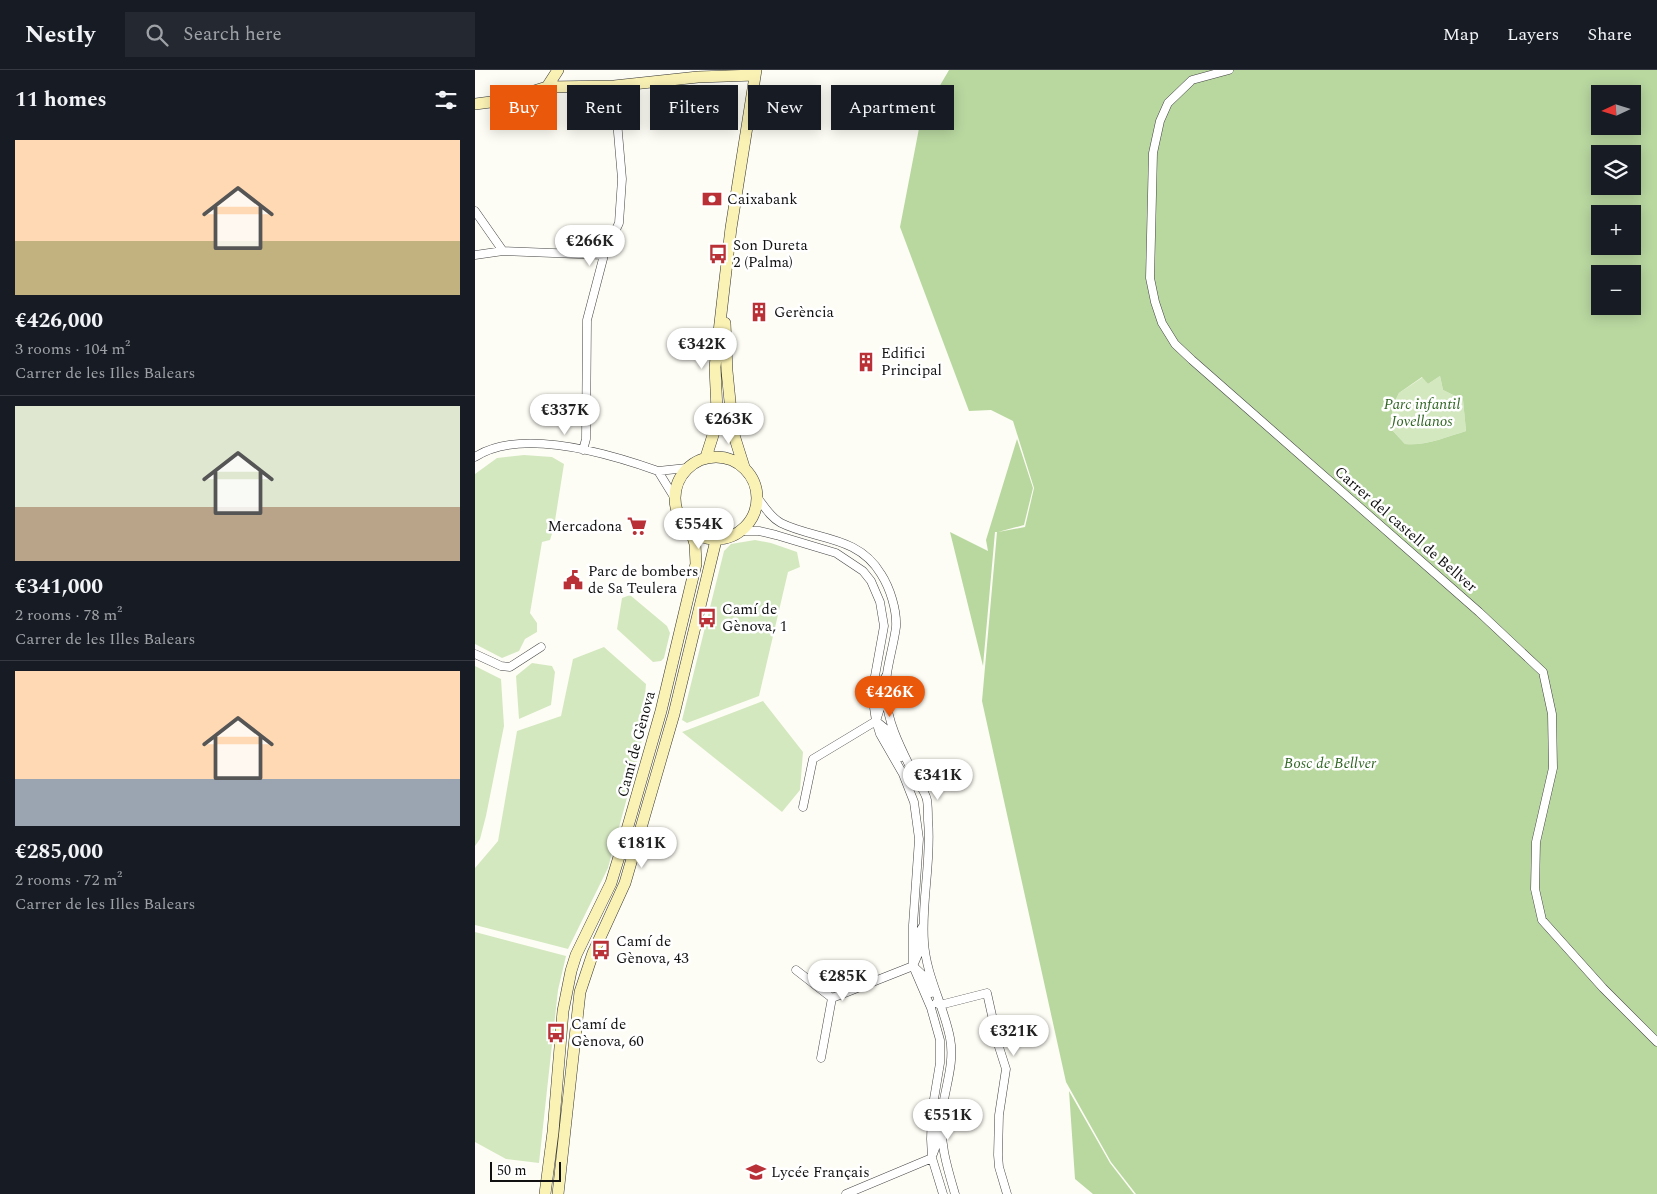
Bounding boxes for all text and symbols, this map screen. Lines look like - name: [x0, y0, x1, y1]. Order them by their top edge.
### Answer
- search box: [125, 12, 475, 57]
- text: Nestly: [25, 17, 95, 53]
- text: Search here: [183, 20, 282, 49]
- icon: search: [143, 21, 171, 49]
- text: Map: [1443, 21, 1479, 48]
- text: Layers: [1507, 21, 1559, 48]
- text: Share: [1587, 21, 1632, 48]
- text: 11 homes: [15, 84, 107, 116]
- chip: Buy: [490, 85, 557, 130]
- chip: Rent: [567, 85, 640, 130]
- chip: Filters: [650, 85, 738, 130]
- chip: New: [748, 85, 821, 130]
- chip: Apartment: [831, 85, 954, 130]
- north arrow: [1591, 85, 1641, 135]
- map controls: [1591, 85, 1641, 315]
- icon: filters: [432, 86, 460, 114]
- button: layers: [1591, 145, 1641, 195]
- icon: home: [193, 173, 283, 263]
- bank icon: Caixabank: [701, 188, 723, 210]
- place label: Caixabank: [727, 188, 798, 211]
- button: +: [1591, 205, 1641, 255]
- pin: €266K: [555, 224, 625, 267]
- text: €266K: [566, 229, 614, 253]
- place label: Son Dureta 2 (Palma): [733, 234, 808, 274]
- bus stop icon: Son Dureta 2 (Palma): [707, 243, 729, 265]
- button: −: [1591, 265, 1641, 315]
- building icon: Gerència: [748, 301, 770, 323]
- place label: Gerència: [774, 301, 835, 324]
- text: €426,000: [15, 305, 103, 337]
- pin: €342K: [667, 328, 737, 370]
- text: €342K: [678, 332, 726, 356]
- text: 3 rooms · 104 m²: [15, 337, 130, 361]
- place label: Edifici Principal: [881, 342, 942, 382]
- building icon: Edifici Principal: [855, 351, 877, 373]
- text: Carrer de les Illes Balears: [15, 361, 195, 385]
- park label: Parc infantil Jovellanos: [1384, 393, 1460, 433]
- pin: €337K: [530, 394, 600, 436]
- text: €337K: [541, 398, 589, 422]
- pin: €263K: [694, 402, 764, 445]
- text: €263K: [705, 407, 753, 431]
- icon: home: [193, 438, 283, 528]
- street label: Carrer del castell de Bellver: [1329, 461, 1482, 598]
- pin: €554K: [664, 508, 734, 550]
- text: €554K: [675, 512, 723, 536]
- place label: Mercadona: [547, 515, 623, 538]
- supermarket icon: Mercadona: [626, 515, 648, 537]
- place label: Parc de bombers de Sa Teulera: [588, 560, 698, 600]
- public building icon: Parc de bombers de Sa Teulera: [562, 569, 584, 591]
- text: €341,000: [15, 571, 103, 603]
- place label: Camí de Gènova, 1: [722, 598, 787, 638]
- text: 2 rooms · 78 m²: [15, 603, 122, 627]
- bus stop icon: Camí de Gènova, 1: [696, 607, 718, 629]
- text: Carrer de les Illes Balears: [15, 627, 195, 651]
- pin: €426K: [855, 676, 925, 718]
- text: €426K: [866, 680, 914, 704]
- street label: Camí de Gènova: [611, 688, 662, 800]
- icon: home: [193, 703, 283, 793]
- park label: Bosc de Bellver: [1284, 752, 1377, 775]
- pin: €341K: [903, 758, 973, 801]
- text: €341K: [914, 763, 962, 787]
- pin: €181K: [607, 826, 677, 869]
- text: €181K: [618, 831, 666, 855]
- text: €285,000: [15, 836, 103, 868]
- text: 2 rooms · 72 m²: [15, 868, 122, 892]
- text: Carrer de les Illes Balears: [15, 892, 195, 916]
- place label: Camí de Gènova, 43: [616, 930, 689, 970]
- bus stop icon: Camí de Gènova, 43: [590, 939, 612, 961]
- pin: €285K: [808, 960, 878, 1002]
- text: €285K: [819, 964, 867, 988]
- place label: Camí de Gènova, 60: [571, 1013, 644, 1053]
- pin: €321K: [979, 1014, 1049, 1057]
- text: €321K: [990, 1019, 1038, 1043]
- bus stop icon: Camí de Gènova, 60: [545, 1022, 567, 1044]
- pin: €551K: [913, 1098, 983, 1141]
- text: €551K: [924, 1103, 972, 1127]
- scale bar: [490, 1159, 561, 1182]
- text: 50 m: [497, 1160, 527, 1181]
- school or university icon: Lycée Français: [745, 1161, 767, 1183]
- place label: Lycée Français: [771, 1161, 870, 1184]

